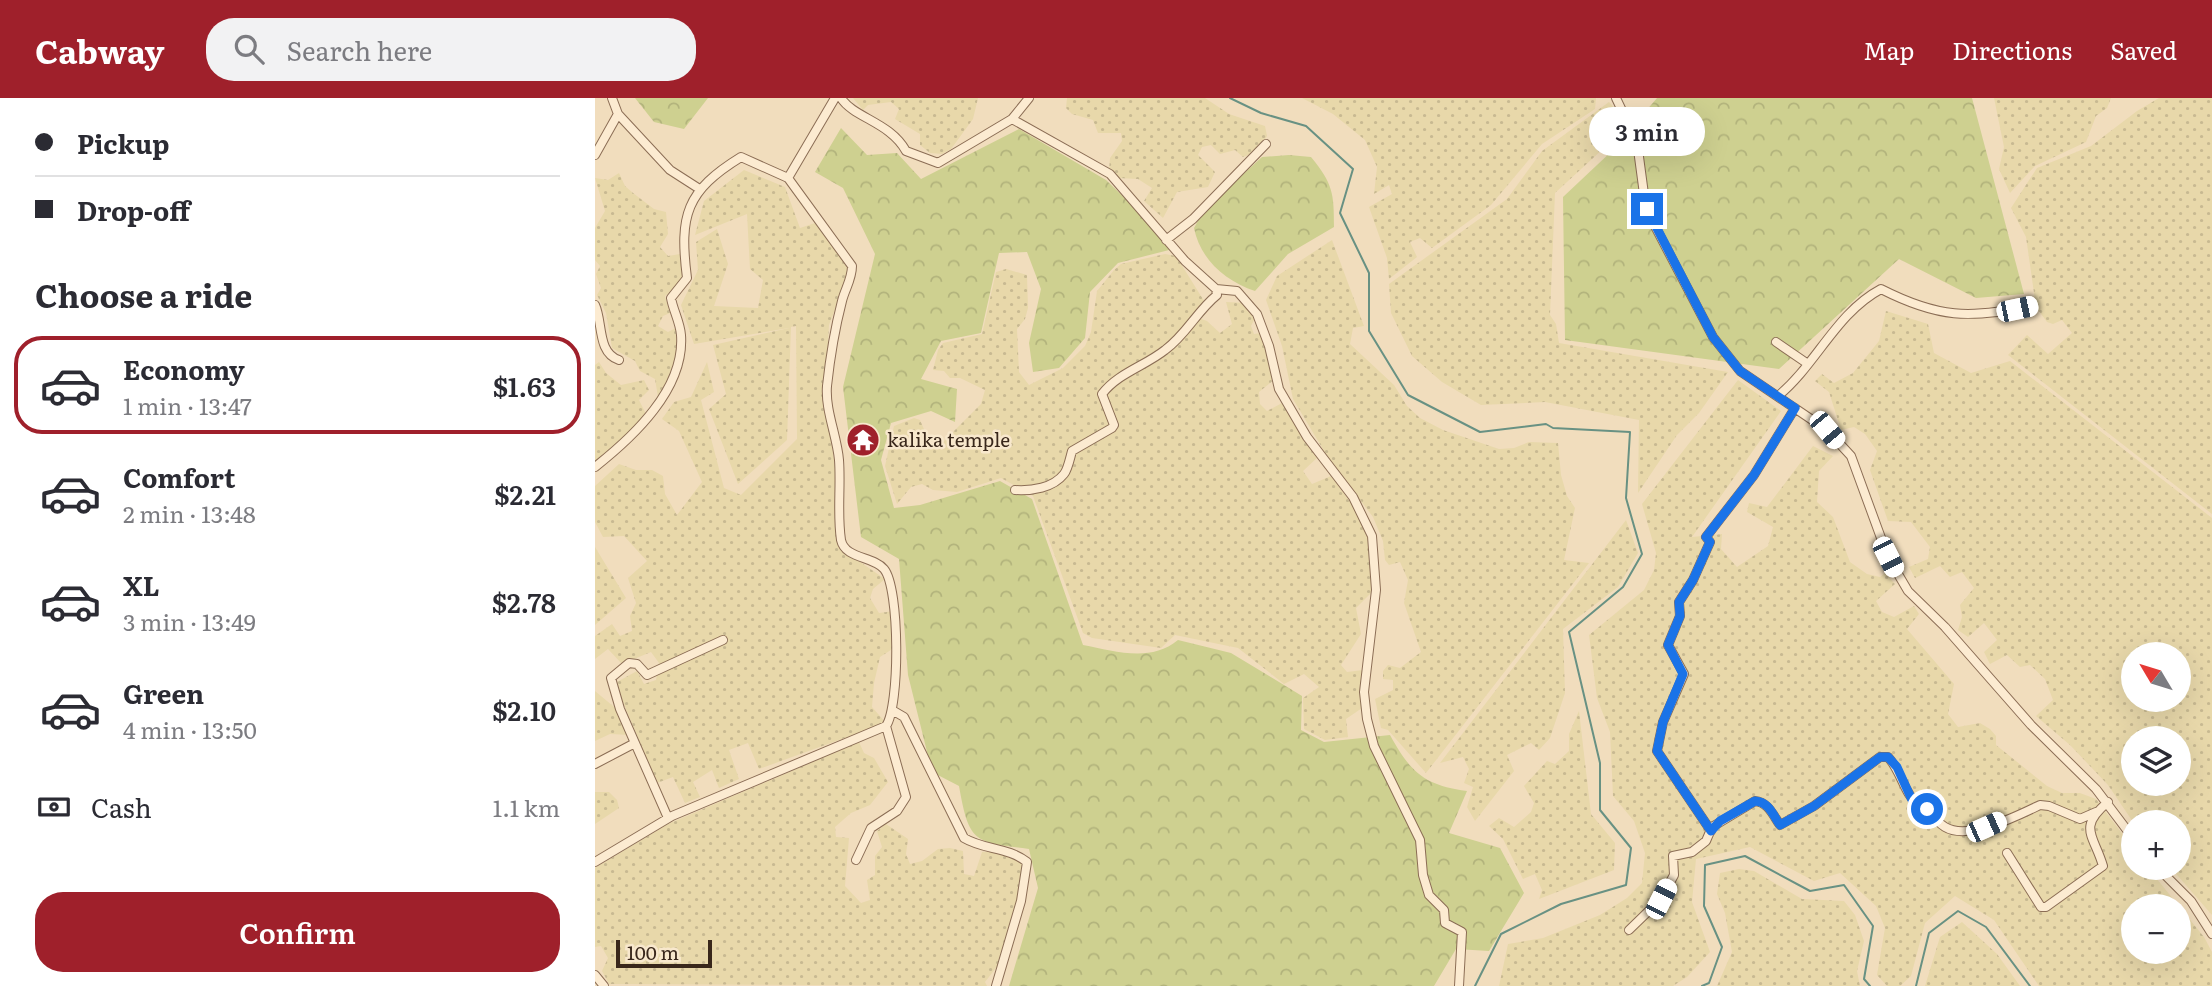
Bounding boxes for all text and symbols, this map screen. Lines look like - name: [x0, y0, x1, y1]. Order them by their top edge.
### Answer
- search box: [206, 18, 696, 81]
- text: Cabway: [35, 25, 164, 74]
- icon: search: [230, 30, 268, 68]
- text: Search here: [286, 30, 432, 69]
- text: Map: [1863, 32, 1914, 67]
- text: Directions: [1952, 32, 2072, 67]
- text: Saved: [2110, 32, 2177, 67]
- callout: 3 min: [1589, 108, 1705, 156]
- text: 3 min: [1615, 114, 1679, 148]
- text: Pickup: [77, 123, 169, 162]
- text: Drop-off: [77, 190, 190, 229]
- route end: [1631, 193, 1663, 225]
- text: Choose a ride: [35, 270, 252, 318]
- car: [1995, 294, 2040, 324]
- text: Economy: [123, 349, 245, 388]
- icon: car: [39, 354, 102, 417]
- text: $1.63: [493, 366, 556, 405]
- text: 1 min · 13:47: [123, 388, 252, 422]
- car: [1806, 407, 1849, 453]
- temple icon: kalika temple: [844, 421, 882, 459]
- place label: kalika temple: [887, 425, 1010, 453]
- text: Comfort: [123, 457, 235, 496]
- icon: car: [39, 462, 102, 525]
- text: $2.21: [494, 474, 556, 513]
- text: 2 min · 13:48: [123, 496, 256, 530]
- car: [1870, 534, 1907, 580]
- text: XL: [123, 565, 160, 604]
- icon: car: [39, 570, 102, 633]
- text: $2.78: [492, 582, 556, 621]
- text: 3 min · 13:49: [123, 604, 256, 638]
- north arrow: [2121, 642, 2191, 712]
- map controls: [2121, 642, 2191, 964]
- text: Green: [123, 673, 204, 712]
- icon: car: [39, 678, 102, 741]
- text: $2.10: [492, 690, 556, 729]
- text: 4 min · 13:50: [123, 712, 257, 746]
- button: layers: [2121, 726, 2191, 796]
- text: Cash: [91, 787, 152, 826]
- icon: cash: [35, 788, 73, 826]
- text: 1.1 km: [493, 790, 560, 824]
- route start: [1911, 793, 1943, 825]
- car: [1963, 809, 2010, 845]
- button: +: [2121, 810, 2191, 880]
- car: [1643, 876, 1680, 922]
- button: Confirm: [35, 892, 560, 972]
- button: −: [2121, 894, 2191, 964]
- scale bar: [616, 937, 712, 969]
- text: 100 m: [627, 938, 679, 966]

